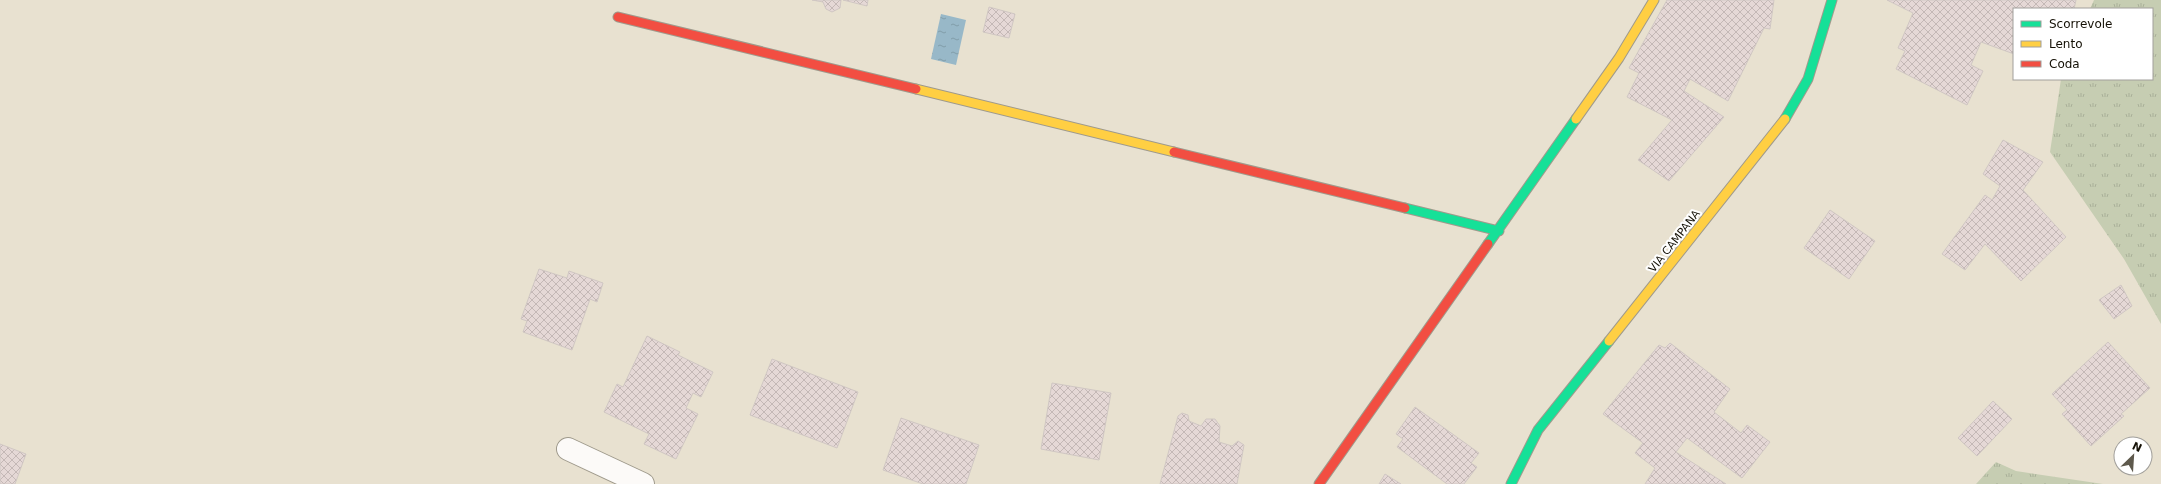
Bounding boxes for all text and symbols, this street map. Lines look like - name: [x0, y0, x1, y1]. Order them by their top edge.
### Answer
- legend: [2013, 8, 2153, 80]
- text: Scorrevole: [2049, 17, 2113, 31]
- text: Lento: [2049, 37, 2083, 51]
- text: Coda: [2049, 57, 2080, 71]
- street label: VIA CAMPANA: [1646, 207, 1703, 275]
- north arrow: [2113, 436, 2153, 476]
- text: N: [2130, 440, 2144, 455]

